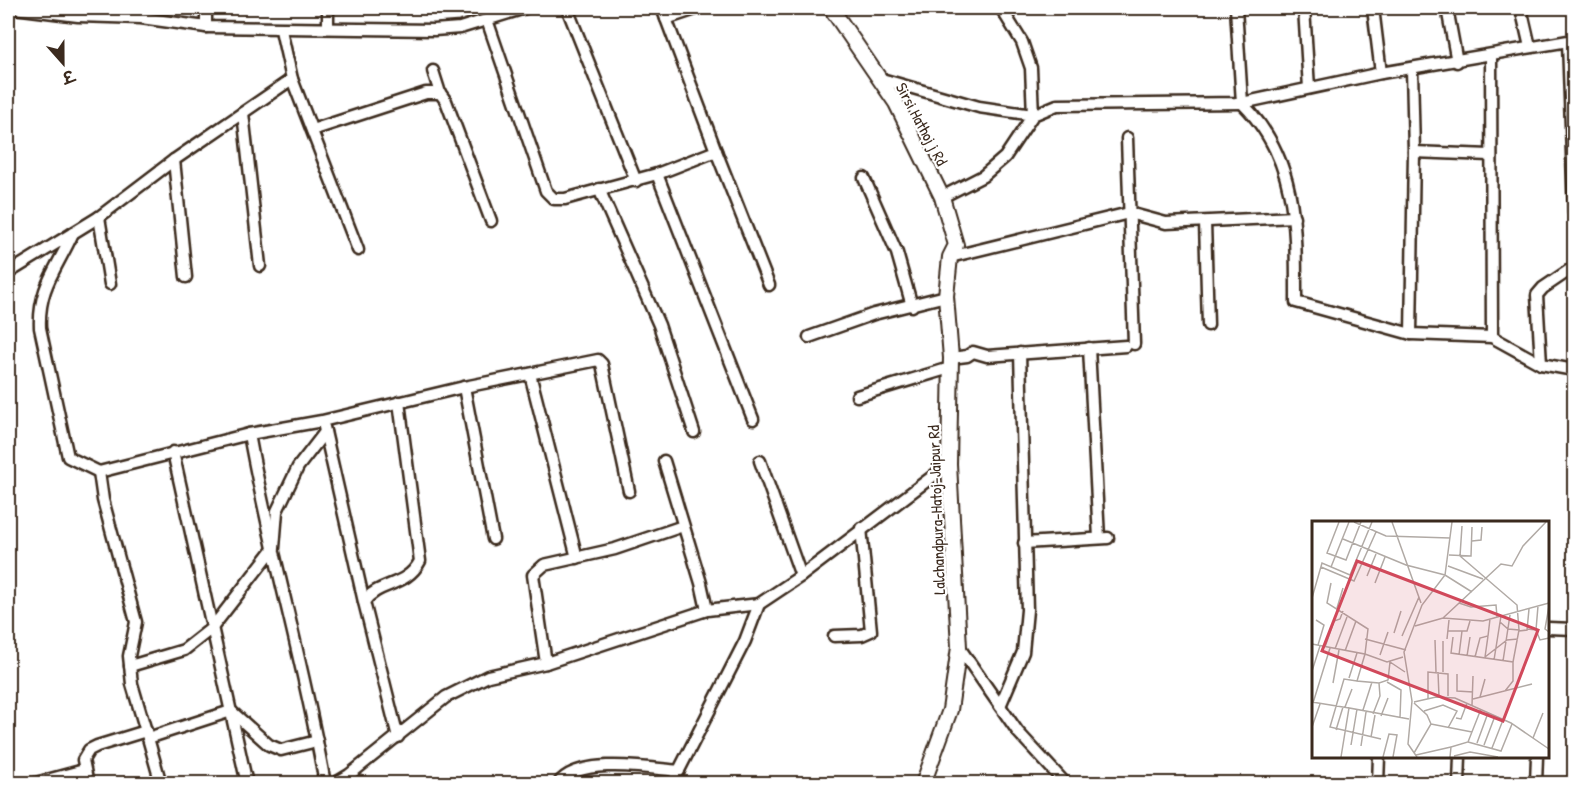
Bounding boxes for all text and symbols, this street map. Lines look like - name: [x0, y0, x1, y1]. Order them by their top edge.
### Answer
- north arrow: [33, 33, 93, 93]
- text: उ: [58, 64, 79, 90]
- street label: Sirsi Hathoj j Rd: [891, 79, 953, 169]
- street label: Lalchandpura-Hatoj-Jaipur Rd: [922, 425, 950, 595]
- inset map: [1312, 521, 1549, 758]

